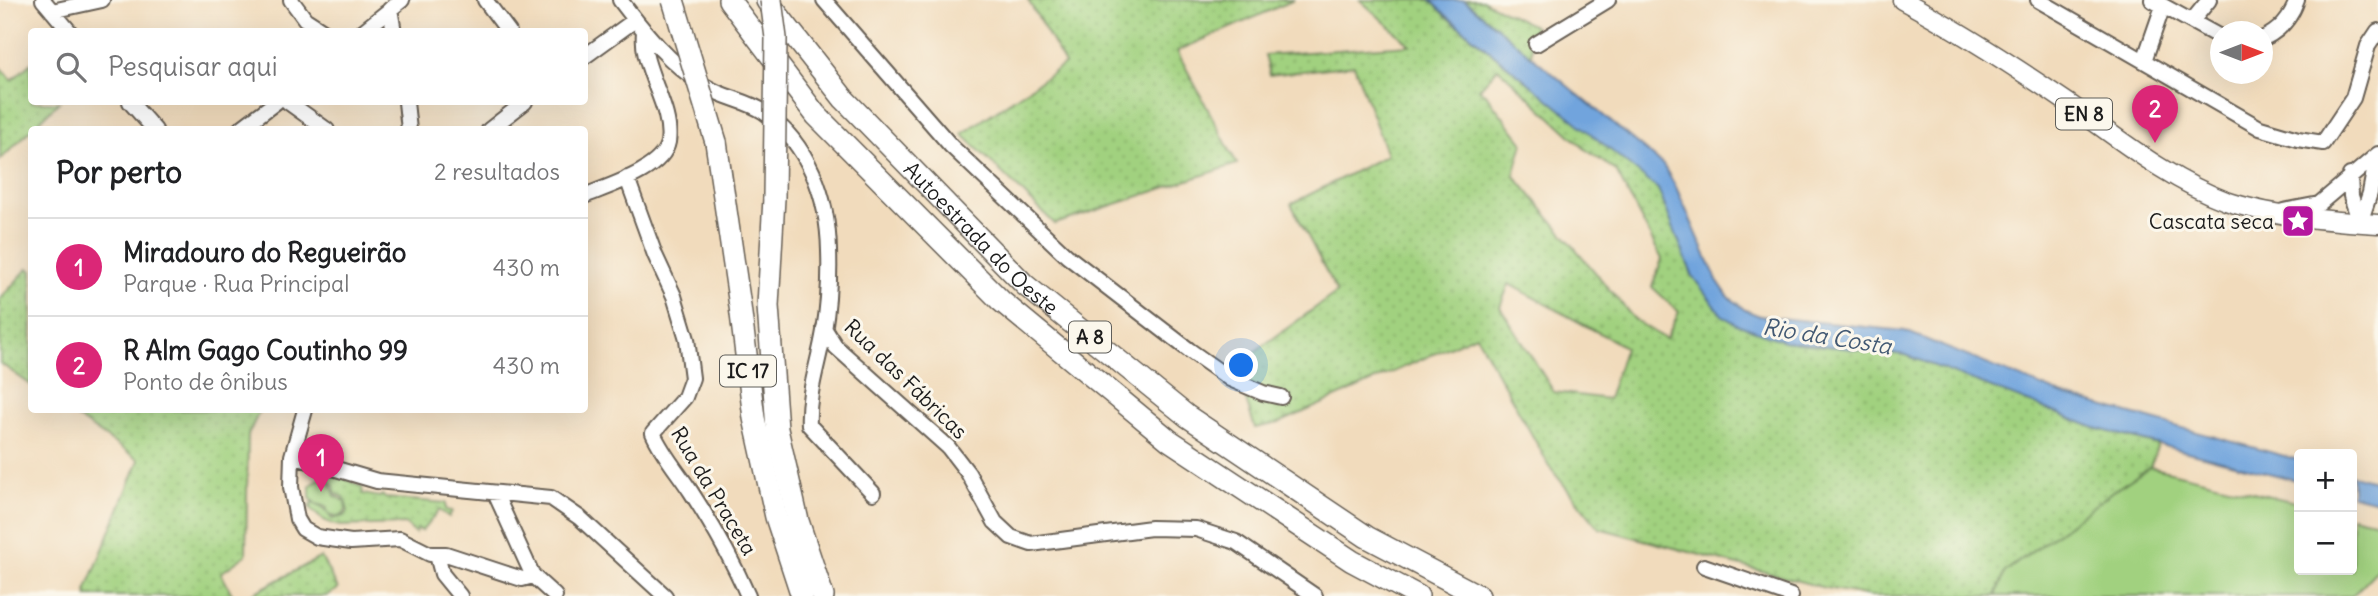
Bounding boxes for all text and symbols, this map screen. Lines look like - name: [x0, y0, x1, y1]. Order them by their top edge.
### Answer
- north arrow: [2210, 21, 2273, 84]
- search box: [28, 28, 588, 105]
- icon: search: [52, 48, 90, 86]
- text: Pesquisar aqui: [108, 50, 277, 83]
- pin: 2: [2132, 85, 2178, 143]
- road number: EN 8: [2056, 98, 2112, 130]
- text: Por perto: [56, 153, 182, 191]
- street label: Autoestrada do Oeste: [898, 156, 1064, 320]
- text: 2 resultados: [434, 157, 560, 186]
- place icon: Cascata seca: [2279, 202, 2317, 240]
- place label: Cascata seca: [2149, 208, 2274, 235]
- text: Miradouro do Regueirão: [123, 236, 406, 269]
- text: 1: [74, 253, 84, 282]
- text: 430 m: [493, 253, 560, 282]
- text: Parque · Rua Principal: [123, 269, 349, 298]
- water label: Rio da Costa: [1761, 312, 1895, 361]
- street label: Rua das Fábricas: [839, 313, 973, 445]
- road number: A 8: [1069, 322, 1111, 352]
- text: R Alm Gago Coutinho 99: [123, 334, 408, 367]
- your location: [1224, 348, 1258, 382]
- text: 2: [73, 351, 85, 380]
- text: 430 m: [493, 351, 560, 380]
- road number: IC 17: [720, 356, 776, 386]
- text: Ponto de ônibus: [123, 367, 288, 396]
- street label: Rua da Praceta: [665, 422, 763, 560]
- pin: 1: [298, 434, 344, 492]
- map controls: [2294, 449, 2357, 575]
- button: +: [2294, 449, 2357, 512]
- button: −: [2294, 512, 2357, 575]

